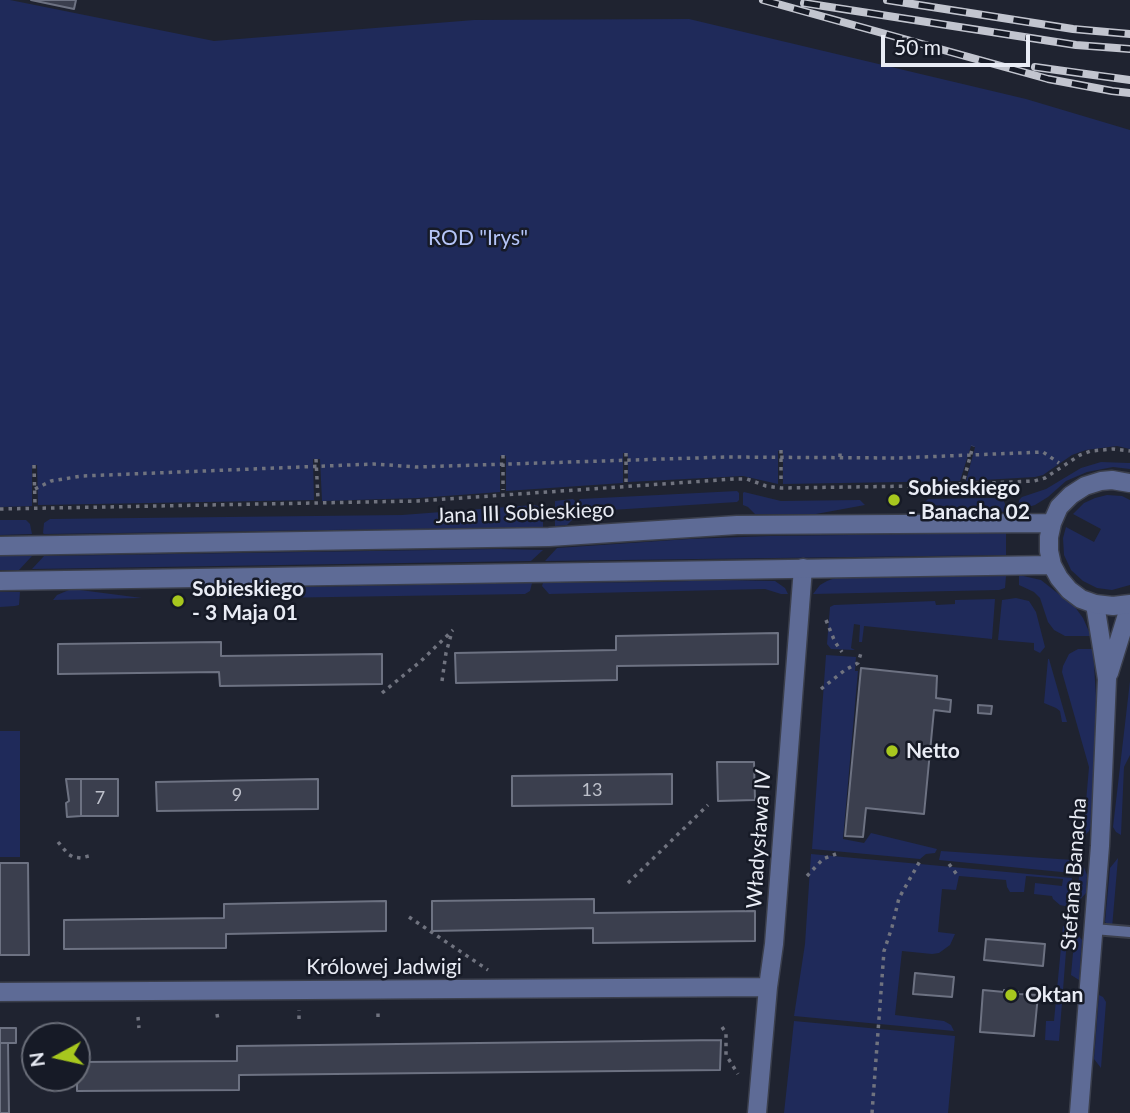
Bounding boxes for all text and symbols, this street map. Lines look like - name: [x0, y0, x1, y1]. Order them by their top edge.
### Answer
- scale bar: [885, 21, 1034, 65]
- text: 50 m: [894, 34, 941, 59]
- park label: ROD "Irys": [428, 225, 528, 251]
- place label: Sobieskiego - Banacha 02: [908, 475, 1030, 525]
- marker: Sobieskiego - Banacha 02: [886, 492, 902, 508]
- street label: Jana III Sobieskiego: [435, 497, 615, 529]
- place label: Sobieskiego - 3 Maja 01: [192, 576, 304, 626]
- marker: Sobieskiego - 3 Maja 01: [170, 593, 186, 609]
- place label: Netto: [906, 738, 960, 764]
- marker: Netto: [884, 743, 900, 759]
- street label: Władysława IV: [742, 769, 776, 909]
- house number: 13: [582, 779, 602, 801]
- house number: 9: [232, 784, 242, 806]
- house number: 7: [95, 787, 105, 809]
- street label: Stefana Banacha: [1056, 797, 1092, 951]
- street label: Królowej Jadwigi: [306, 954, 462, 980]
- place label: Oktan: [1025, 982, 1083, 1008]
- marker: Oktan: [1003, 987, 1019, 1003]
- north arrow: [21, 1022, 91, 1092]
- text: N: [24, 1051, 49, 1069]

